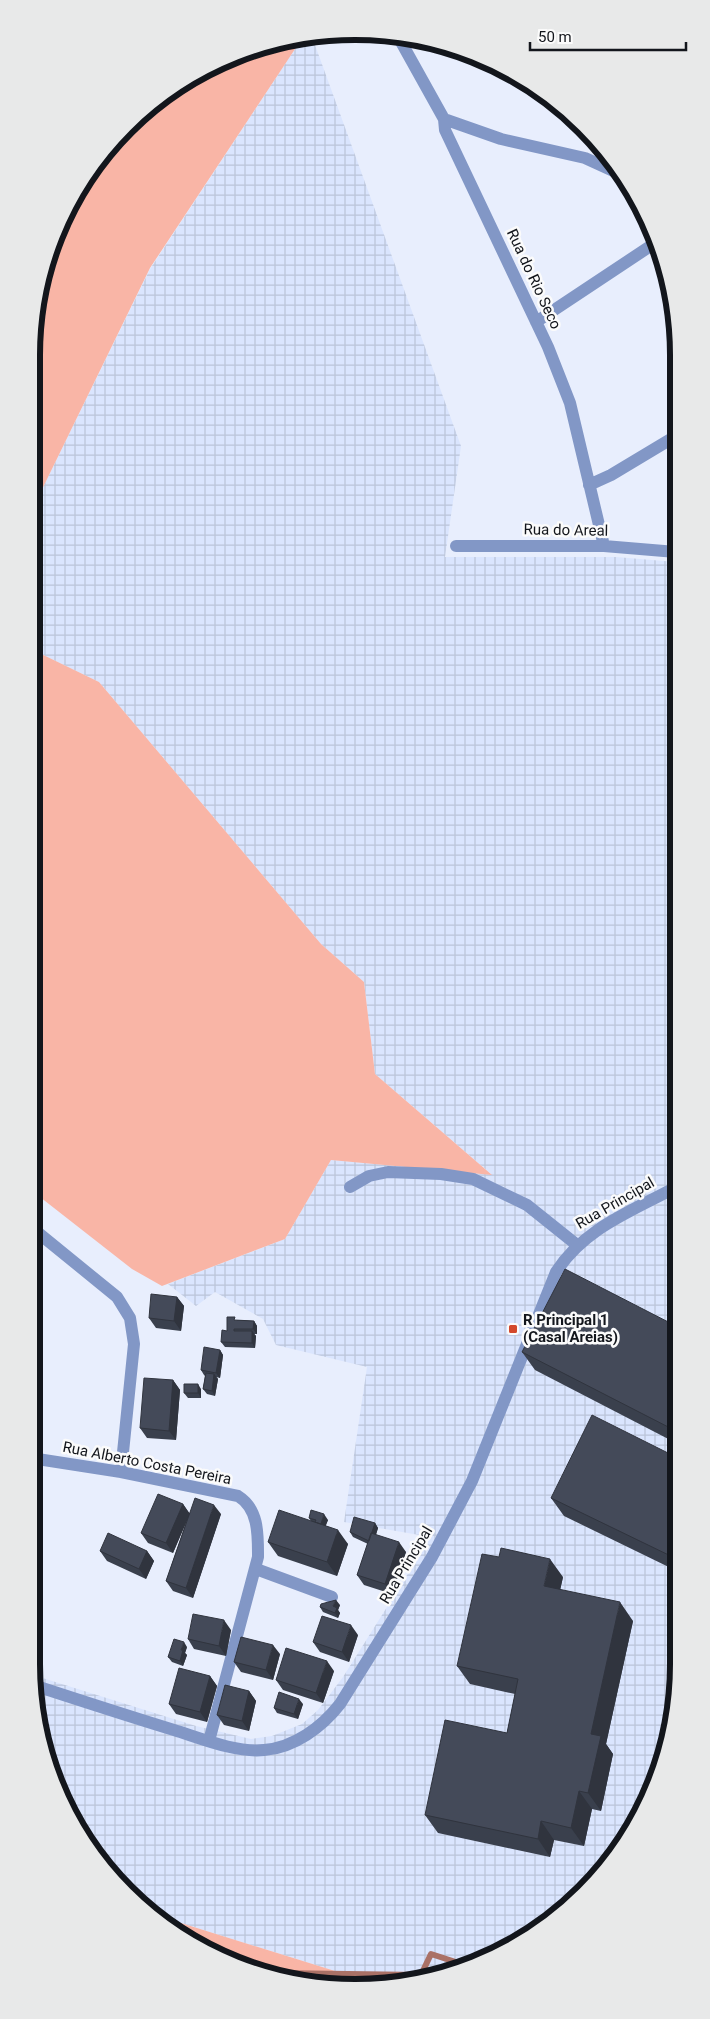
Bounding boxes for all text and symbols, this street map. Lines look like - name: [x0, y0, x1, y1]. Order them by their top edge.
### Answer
- scale bar: [530, 20, 686, 52]
- text: 50 m: [538, 28, 572, 46]
- street label: Rua do Rio Seco: [503, 226, 565, 332]
- street label: Rua do Areal: [524, 520, 608, 540]
- street label: Rua Principal: [573, 1173, 657, 1233]
- place label: R Principal 1 (Casal Areias): [523, 1311, 618, 1346]
- marker: R Principal 1 (Casal Areias): [507, 1323, 519, 1335]
- street label: Rua Alberto Costa Pereira: [61, 1438, 233, 1488]
- street label: Rua Principal: [376, 1523, 436, 1607]

